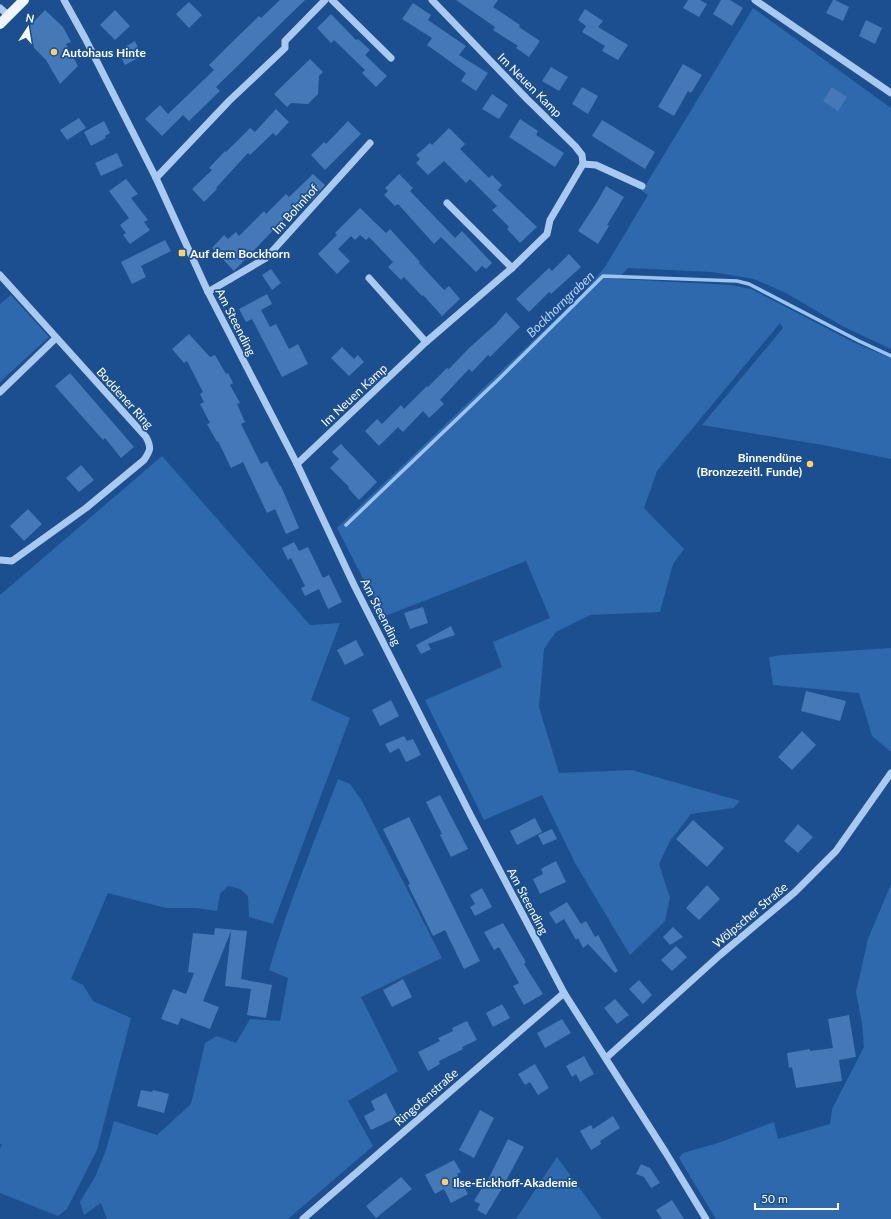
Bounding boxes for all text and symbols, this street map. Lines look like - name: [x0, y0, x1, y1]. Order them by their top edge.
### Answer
- north arrow: [8, 8, 48, 48]
- text: N: [25, 10, 36, 25]
- place label: Autohaus Hinte: [61, 45, 146, 60]
- marker: Autohaus Hinte: [49, 47, 59, 57]
- street label: Im Neuen Kamp: [495, 50, 565, 120]
- street label: Im Bohnhof: [269, 180, 322, 237]
- place label: Auf dem Bockhorn: [189, 246, 290, 261]
- marker: Auf dem Bockhorn: [177, 248, 187, 258]
- water label: Bockhorngraben: [523, 267, 597, 341]
- street label: Am Steending: [213, 286, 259, 358]
- street label: Im Neuen Kamp: [318, 360, 390, 429]
- street label: Boddener Ring: [93, 364, 157, 432]
- place label: Binnendüne (Bronzezeitl. Funde): [697, 450, 803, 479]
- marker: Binnendüne (Bronzezeitl. Funde): [805, 459, 815, 469]
- street label: Am Steending: [358, 576, 404, 648]
- street label: Am Steending: [504, 865, 552, 937]
- street label: Wölpscher Straße: [709, 879, 791, 951]
- street label: Ringofenstraße: [391, 1065, 461, 1129]
- place label: Ilse-Eickhoff-Akademie: [453, 1175, 578, 1190]
- marker: Ilse-Eickhoff-Akademie: [440, 1177, 450, 1187]
- scale bar: [755, 1185, 838, 1211]
- text: 50 m: [761, 1191, 788, 1206]

